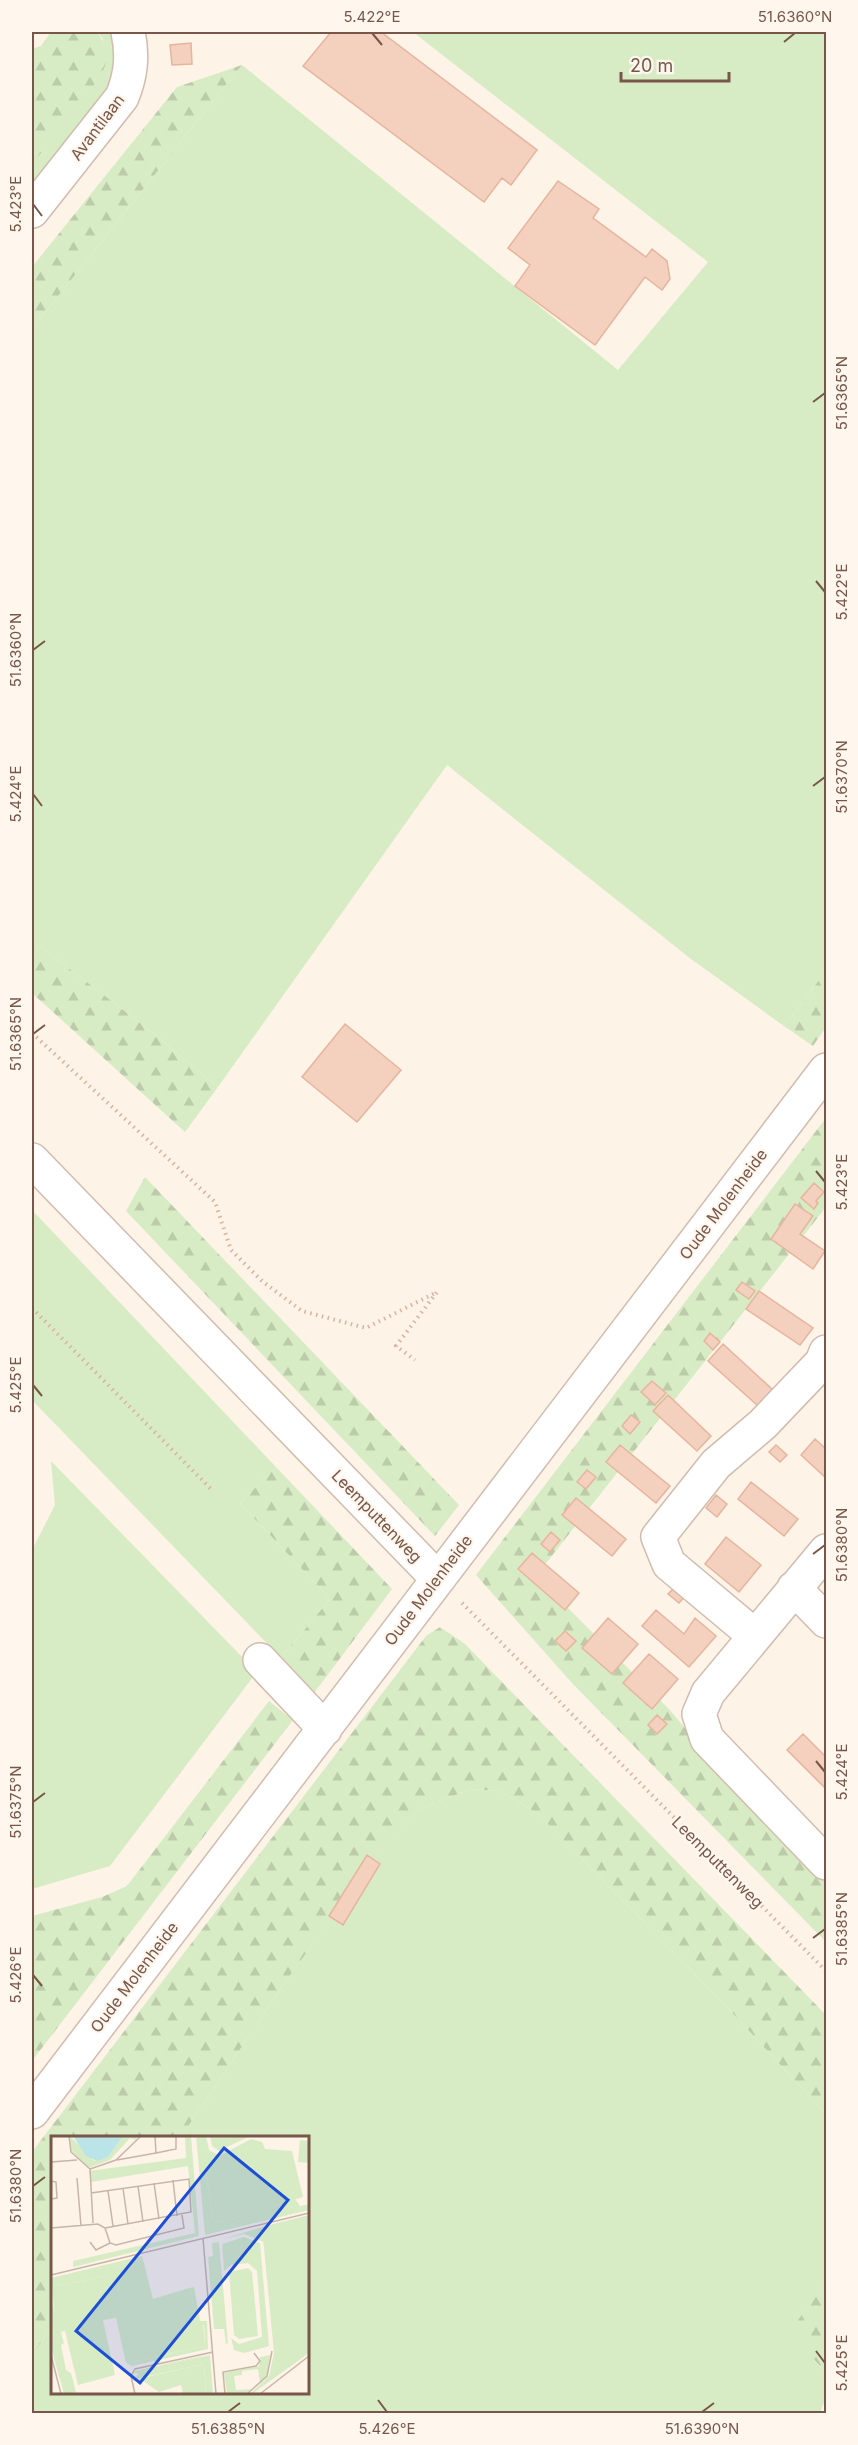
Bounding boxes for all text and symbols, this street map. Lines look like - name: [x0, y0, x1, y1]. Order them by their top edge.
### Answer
- text: 5.422°E: [344, 7, 400, 26]
- text: 51.6360°N: [758, 7, 832, 26]
- scale bar: [621, 45, 729, 83]
- text: 20 m: [630, 55, 673, 76]
- street label: Avantilaan: [66, 90, 128, 164]
- text: 5.423°E: [6, 176, 25, 232]
- text: 51.6365°N: [832, 356, 851, 430]
- text: 5.422°E: [832, 564, 851, 620]
- text: 51.6360°N: [6, 613, 25, 687]
- text: 51.6370°N: [832, 740, 851, 814]
- text: 5.424°E: [6, 766, 25, 822]
- text: 51.6365°N: [6, 997, 25, 1071]
- street label: Oude Molenheide: [675, 1145, 771, 1263]
- text: 5.423°E: [832, 1154, 851, 1210]
- text: 5.425°E: [6, 1357, 25, 1413]
- street label: Leemputtenweg: [328, 1465, 426, 1567]
- text: 51.6380°N: [832, 1508, 851, 1582]
- street label: Oude Molenheide: [380, 1531, 476, 1649]
- text: 5.424°E: [832, 1744, 851, 1800]
- text: 51.6375°N: [6, 1765, 25, 1839]
- street label: Leemputtenweg: [668, 1812, 768, 1912]
- text: 51.6385°N: [832, 1892, 851, 1966]
- street label: Oude Molenheide: [86, 1918, 182, 2036]
- text: 5.426°E: [6, 1946, 25, 2004]
- inset map: [51, 2136, 309, 2394]
- text: 51.6380°N: [6, 2149, 25, 2223]
- text: 5.425°E: [832, 2335, 851, 2391]
- text: 51.6385°N: [191, 2419, 265, 2438]
- text: 5.426°E: [358, 2419, 416, 2438]
- text: 51.6390°N: [665, 2419, 739, 2438]

